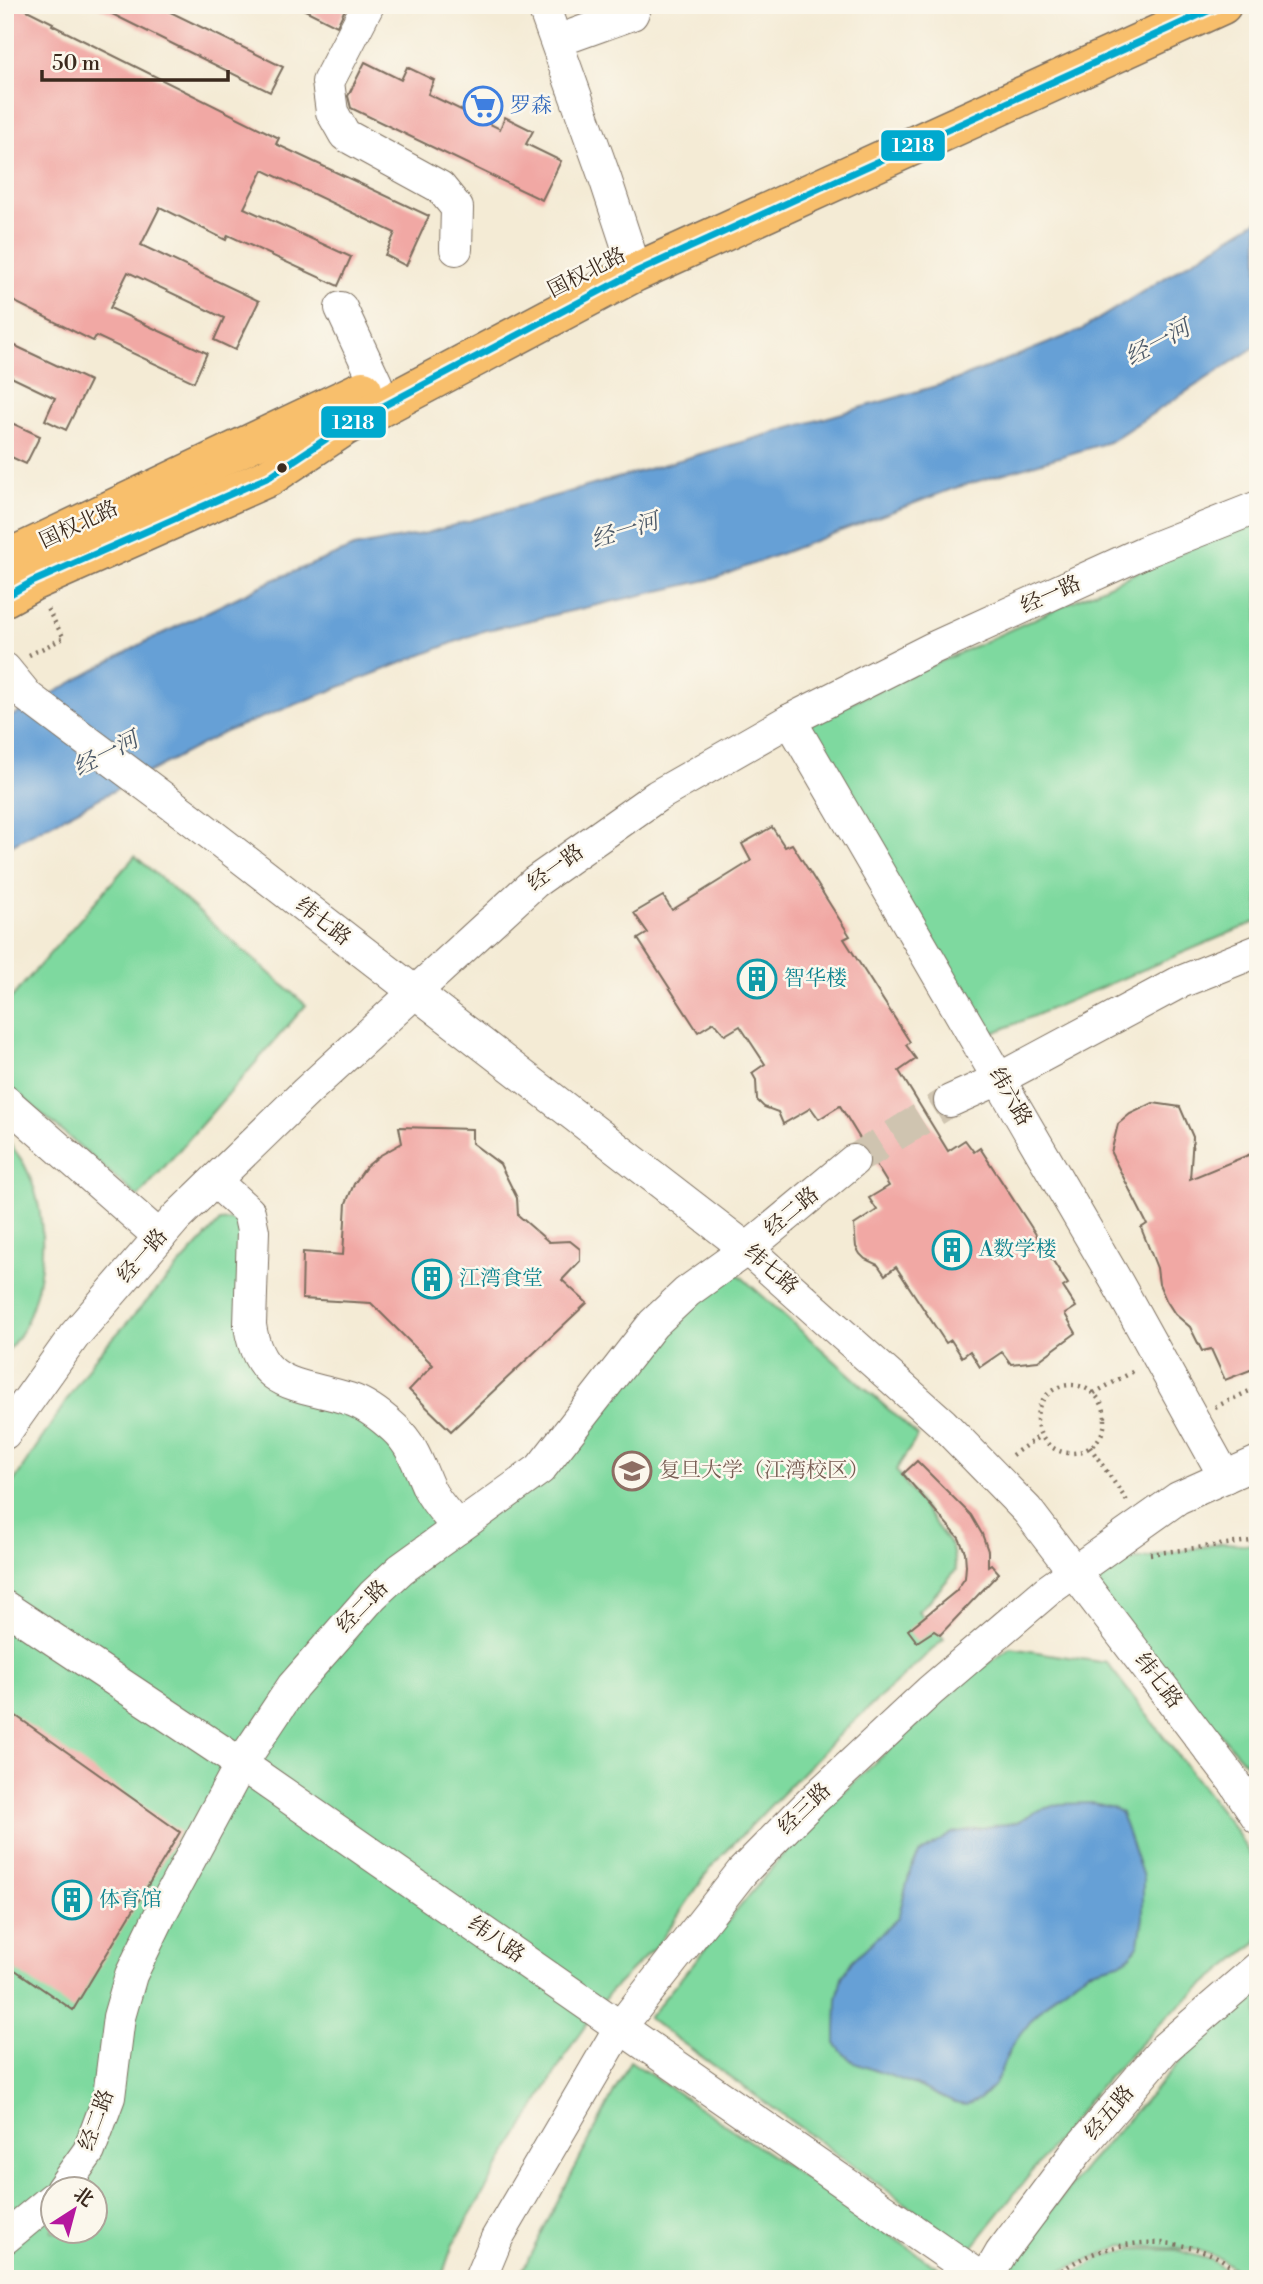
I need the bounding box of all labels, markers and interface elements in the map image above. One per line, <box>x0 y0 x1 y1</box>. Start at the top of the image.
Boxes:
scale bar <box>42 38 228 82</box>
text: 50 m <box>52 51 100 77</box>
supermarket icon: 罗森 <box>462 85 504 127</box>
place label: 罗森 <box>510 93 552 119</box>
line badge: 1218 <box>880 129 946 162</box>
text: 1218 <box>892 134 934 158</box>
street label: 国权北路 <box>544 242 630 304</box>
water label: 经一河 <box>1121 313 1199 372</box>
line badge: 1218 <box>320 405 387 439</box>
text: 1218 <box>332 411 374 435</box>
unlabelled marker <box>275 461 289 475</box>
street label: 国权北路 <box>35 495 123 555</box>
water label: 经一河 <box>588 506 666 554</box>
street label: 经一路 <box>1017 570 1085 620</box>
water label: 经一河 <box>69 724 147 782</box>
street label: 经一路 <box>523 839 589 897</box>
street label: 纬七路 <box>290 892 356 952</box>
building icon: 智华楼 <box>736 958 778 1000</box>
place label: 智华楼 <box>784 966 847 992</box>
street label: 纬六路 <box>983 1063 1037 1131</box>
street label: 经二路 <box>760 1182 824 1242</box>
street label: 经一路 <box>113 1224 173 1288</box>
building icon: A数学楼 <box>931 1229 973 1271</box>
place label: A数学楼 <box>978 1237 1056 1263</box>
street label: 纬七路 <box>739 1240 803 1300</box>
building icon: 江湾食堂 <box>411 1258 453 1300</box>
place label: 江湾食堂 <box>459 1266 543 1292</box>
school or university icon: 复旦大学（江湾校区） <box>611 1450 653 1492</box>
place label: 复旦大学（江湾校区） <box>659 1458 869 1484</box>
street label: 经二路 <box>332 1575 394 1639</box>
street label: 纬七路 <box>1129 1648 1187 1714</box>
street label: 经三路 <box>773 1778 837 1840</box>
building icon: 体育馆 <box>51 1879 93 1921</box>
place label: 体育馆 <box>99 1887 162 1913</box>
street label: 纬八路 <box>463 1911 529 1969</box>
street label: 经五路 <box>1080 2081 1140 2145</box>
street label: 经二路 <box>74 2086 120 2154</box>
north arrow <box>38 2176 108 2246</box>
text: 北 <box>69 2182 98 2212</box>

